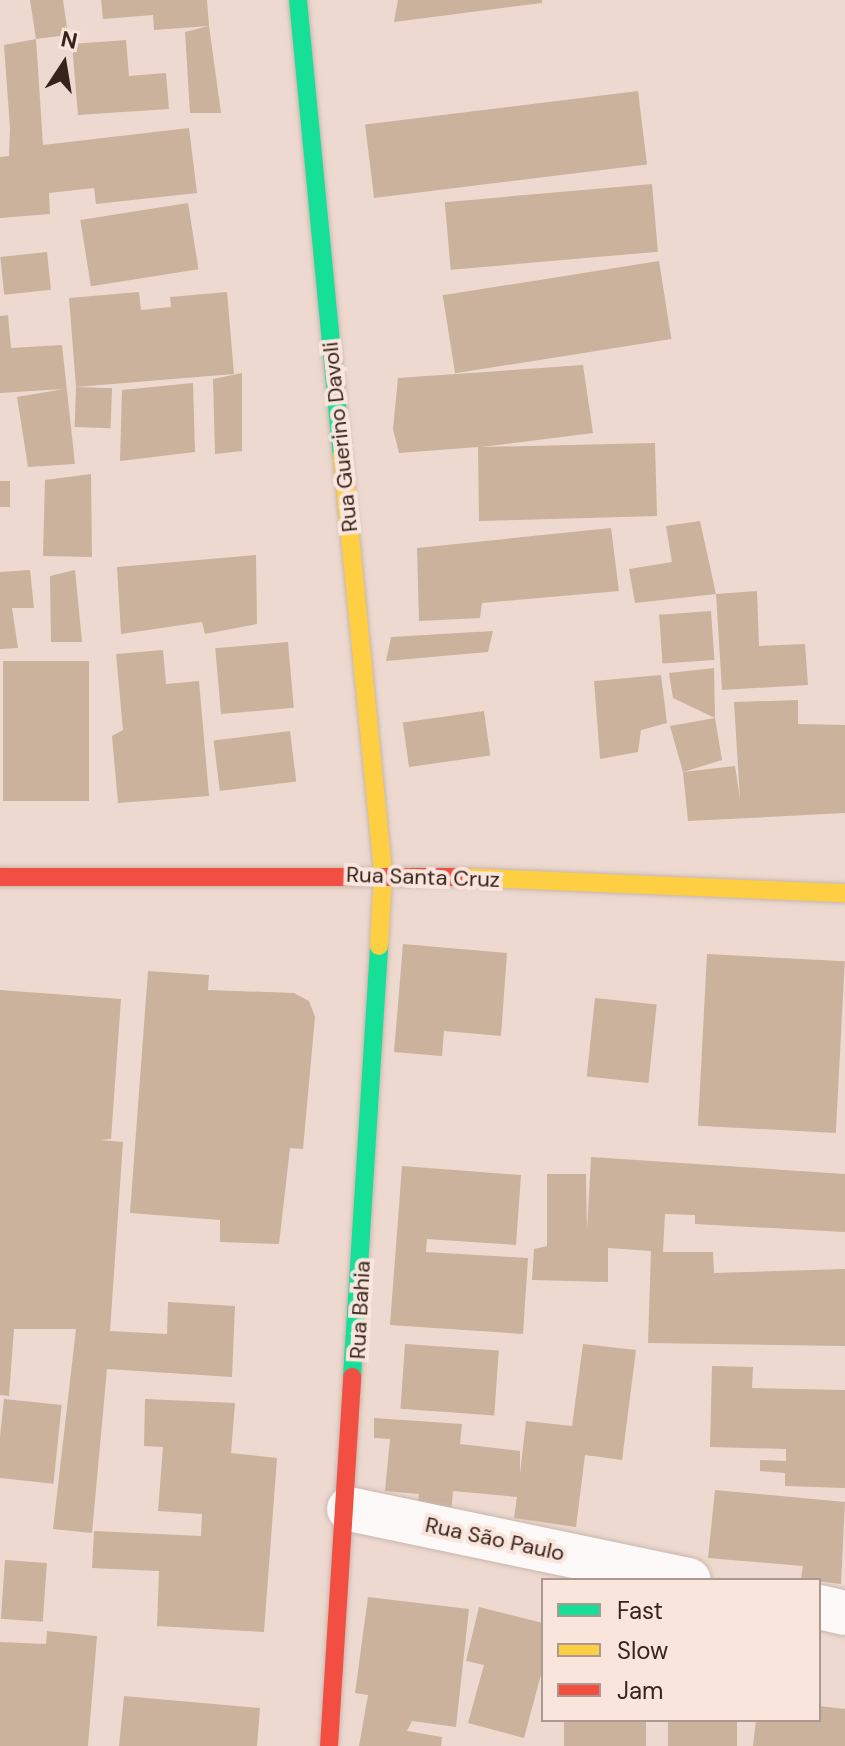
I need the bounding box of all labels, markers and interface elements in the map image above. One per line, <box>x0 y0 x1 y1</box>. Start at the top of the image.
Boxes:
north arrow <box>24 24 104 104</box>
text: N <box>58 24 80 56</box>
street label: Rua Guerino Davoli <box>317 341 363 533</box>
street label: Rua Santa Cruz <box>346 861 500 893</box>
street label: Rua Bahia <box>344 1260 376 1360</box>
street label: Rua São Paulo <box>423 1511 567 1567</box>
legend <box>541 1578 821 1722</box>
text: Fast <box>617 1595 663 1626</box>
text: Slow <box>617 1635 668 1666</box>
text: Jam <box>617 1675 663 1706</box>

